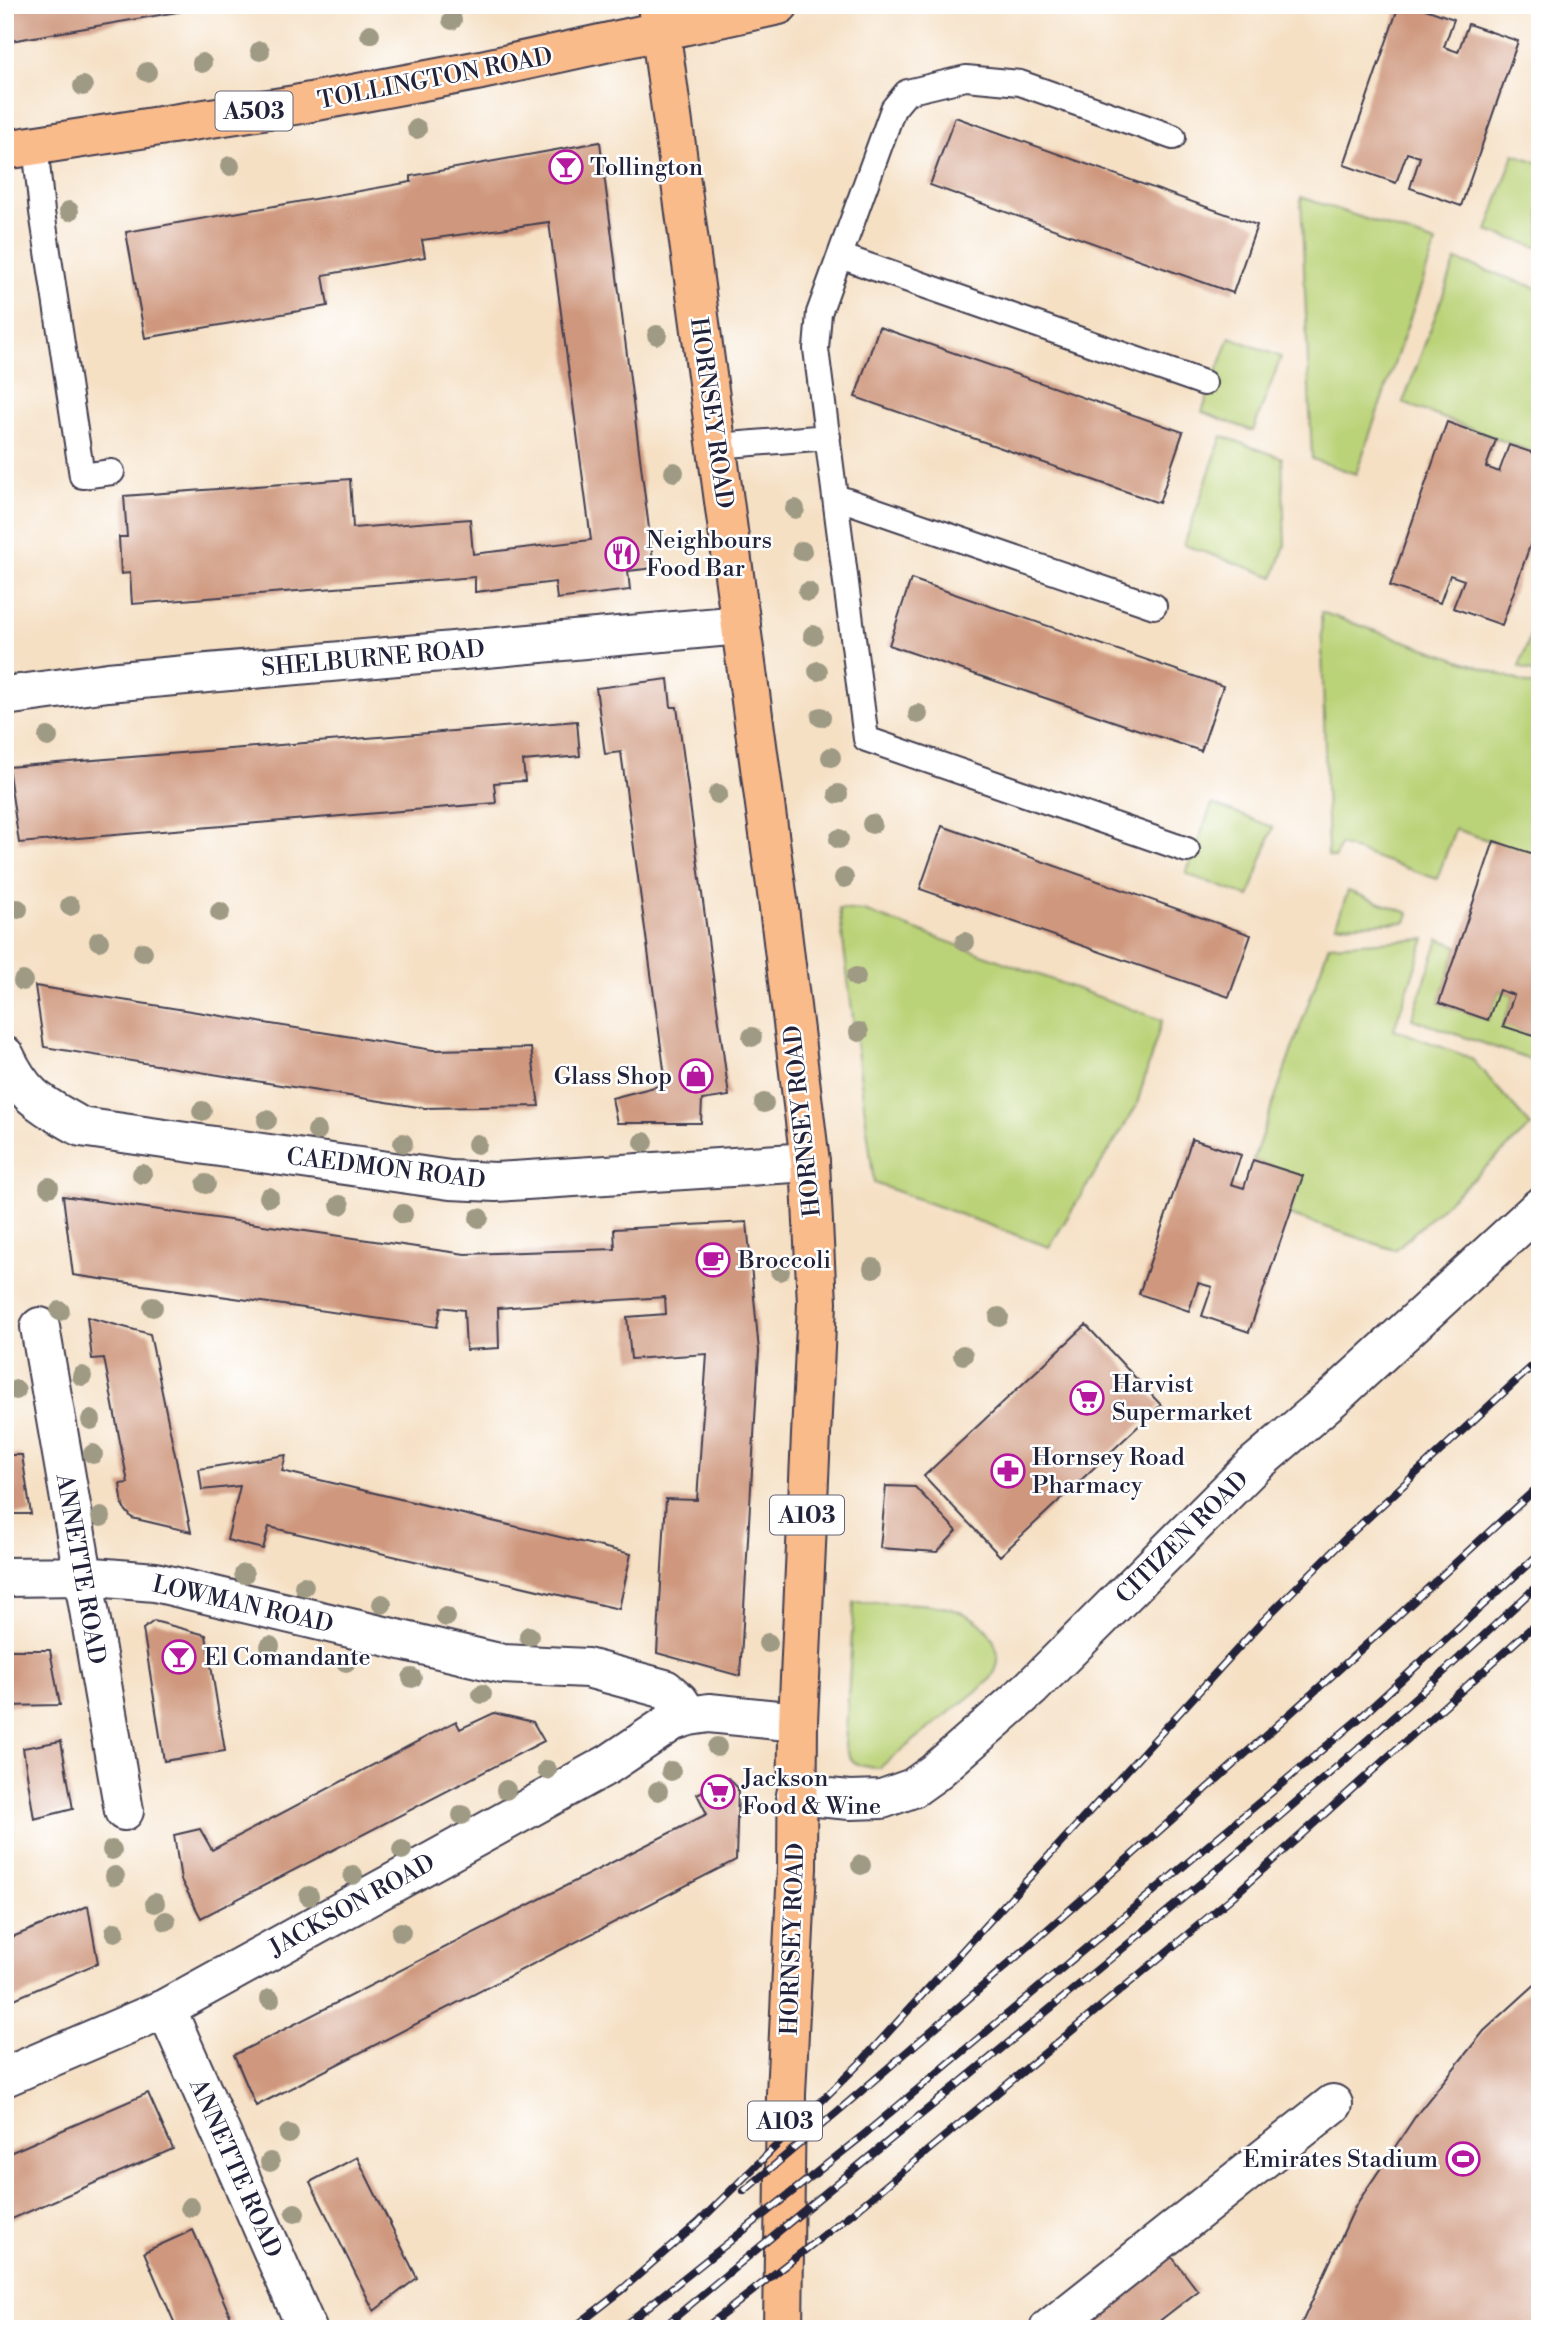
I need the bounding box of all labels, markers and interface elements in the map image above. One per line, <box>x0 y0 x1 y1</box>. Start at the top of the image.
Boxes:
street label: TOLLINGTON ROAD <box>315 42 555 116</box>
road number: A503 <box>216 92 292 130</box>
bar icon: Tollington <box>547 148 585 186</box>
place label: Tollington <box>590 153 703 183</box>
street label: HORNSEY ROAD <box>683 316 739 511</box>
place label: Neighbours Food Bar <box>646 526 772 584</box>
restaurant icon: Neighbours Food Bar <box>603 535 641 573</box>
street label: SHELBURNE ROAD <box>260 634 486 684</box>
street label: HORNSEY ROAD <box>778 1024 828 1218</box>
shop icon: Glass Shop <box>677 1057 715 1095</box>
place label: Glass Shop <box>554 1062 672 1092</box>
street label: CAEDMON ROAD <box>285 1142 487 1196</box>
cafe icon: Broccoli <box>694 1241 732 1279</box>
place label: Broccoli <box>737 1246 831 1276</box>
place label: Harvist Supermarket <box>1112 1370 1253 1428</box>
supermarket icon: Harvist Supermarket <box>1068 1379 1106 1417</box>
place label: Hornsey Road Pharmacy <box>1032 1443 1185 1501</box>
pharmacy icon: Hornsey Road Pharmacy <box>989 1452 1027 1490</box>
street label: CITIZEN ROAD <box>1110 1465 1255 1610</box>
street label: ANNETTE ROAD <box>48 1471 112 1667</box>
road number: A103 <box>770 1496 844 1534</box>
street label: LOWMAN ROAD <box>149 1570 336 1640</box>
bar icon: El Comandante <box>160 1638 198 1676</box>
place label: El Comandante <box>204 1643 371 1673</box>
place label: Jackson Food & Wine <box>741 1764 881 1822</box>
supermarket icon: Jackson Food & Wine <box>699 1773 737 1811</box>
street label: HORNSEY ROAD <box>775 1842 811 2036</box>
street label: JACKSON ROAD <box>264 1848 441 1964</box>
street label: ANNETTE ROAD <box>182 2073 288 2263</box>
road number: A103 <box>748 2102 822 2140</box>
sports icon: Emirates Stadium <box>1444 2140 1482 2178</box>
place label: Emirates Stadium <box>1243 2145 1438 2175</box>

